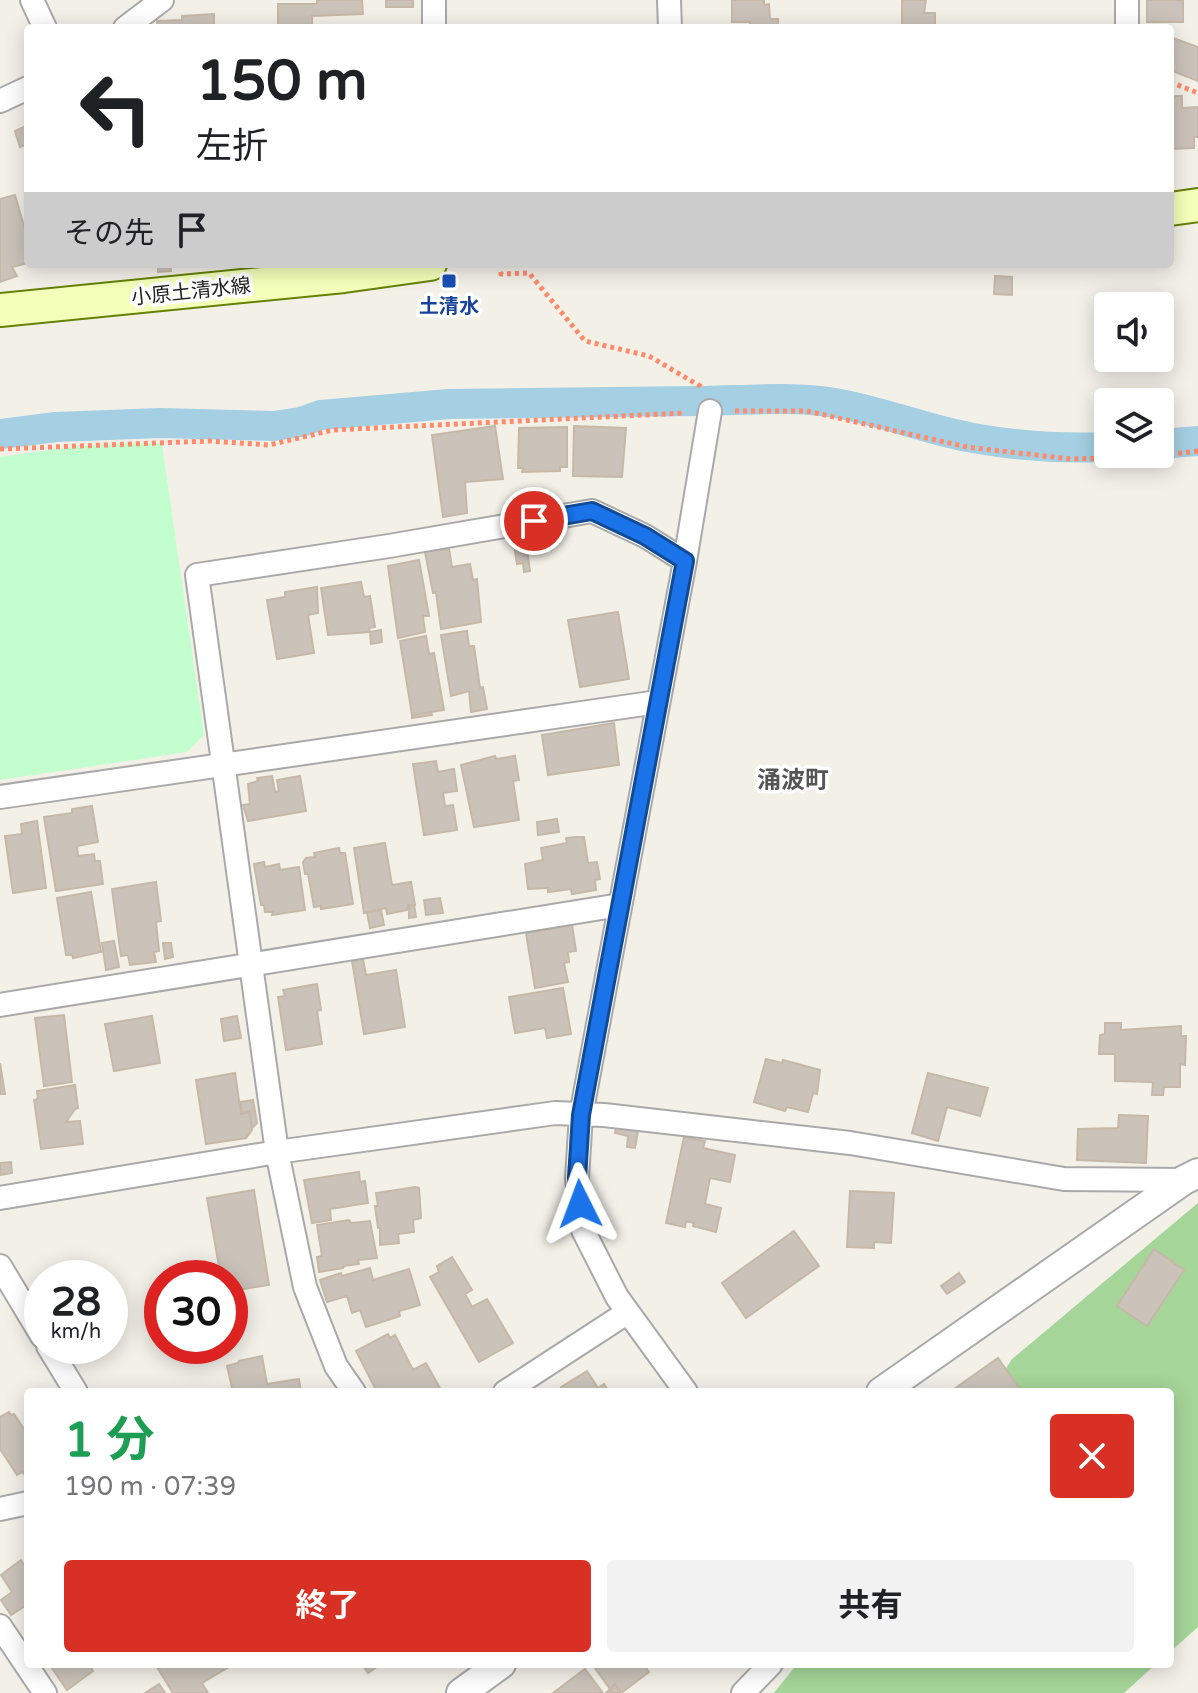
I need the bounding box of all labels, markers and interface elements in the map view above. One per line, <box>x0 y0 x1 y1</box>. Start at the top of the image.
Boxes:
text: 150 m <box>196 48 367 115</box>
icon: left <box>64 56 168 160</box>
text: 左折 <box>196 125 268 168</box>
icon: arrive <box>170 208 214 252</box>
text: その先 <box>64 215 154 252</box>
marker: 土清水 <box>440 272 458 290</box>
street label: 小原土清水線 <box>130 274 252 310</box>
map controls <box>1094 292 1174 468</box>
button: sound <box>1094 292 1174 372</box>
place label: 土清水 <box>419 295 479 319</box>
button: layers <box>1094 388 1174 468</box>
pin <box>500 487 568 555</box>
icon: arrive <box>512 499 556 543</box>
district label: 涌波町 <box>757 766 829 795</box>
position arrow <box>538 1162 622 1246</box>
speed limit sign: 30 <box>144 1260 248 1364</box>
text: 28 <box>51 1278 101 1326</box>
text: km/h <box>51 1320 101 1344</box>
text: 1 分 <box>64 1412 155 1470</box>
button: close <box>1050 1414 1134 1498</box>
text: 190 m · 07:39 <box>64 1471 236 1502</box>
button: 終了 <box>64 1560 591 1652</box>
button: 共有 <box>607 1560 1134 1652</box>

